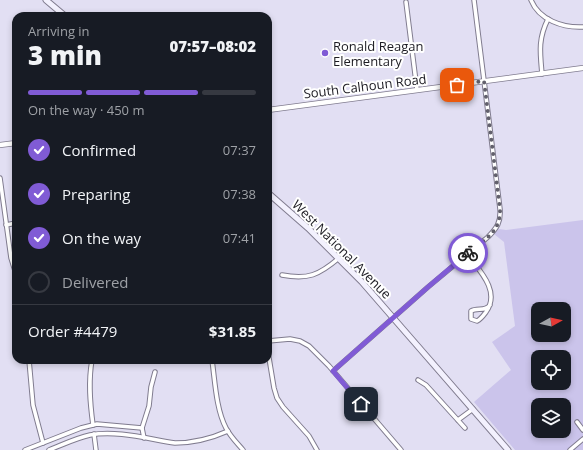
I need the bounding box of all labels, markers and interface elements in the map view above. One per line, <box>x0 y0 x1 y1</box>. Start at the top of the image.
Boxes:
text: Arriving in <box>28 22 90 40</box>
text: 07:57–08:02 <box>170 36 256 56</box>
text: 3 min <box>28 37 102 73</box>
place label: Ronald Reagan Elementary <box>333 37 423 70</box>
marker: Ronald Reagan Elementary <box>320 48 330 58</box>
pin <box>440 68 474 102</box>
street label: South Calhoun Road <box>302 70 428 102</box>
icon: bag <box>446 74 468 96</box>
text: On the way · 450 m <box>28 101 144 119</box>
icon: check <box>28 139 50 161</box>
text: Confirmed <box>62 140 136 160</box>
text: 07:37 <box>223 141 256 159</box>
icon: check <box>28 183 50 205</box>
text: Preparing <box>62 184 130 204</box>
text: 07:38 <box>223 185 256 203</box>
street label: West National Avenue <box>288 195 396 303</box>
icon: check <box>28 227 50 249</box>
text: On the way <box>62 228 141 248</box>
text: 07:41 <box>223 229 256 247</box>
courier <box>448 233 488 273</box>
icon: bike <box>457 242 479 264</box>
text: Delivered <box>62 272 129 292</box>
north arrow <box>531 302 571 342</box>
map controls <box>531 302 571 438</box>
text: Order #4479 <box>28 321 117 341</box>
text: $31.85 <box>209 321 256 341</box>
button: locate <box>531 350 571 390</box>
pin <box>344 387 378 421</box>
icon: home <box>350 393 372 415</box>
button: layers <box>531 398 571 438</box>

